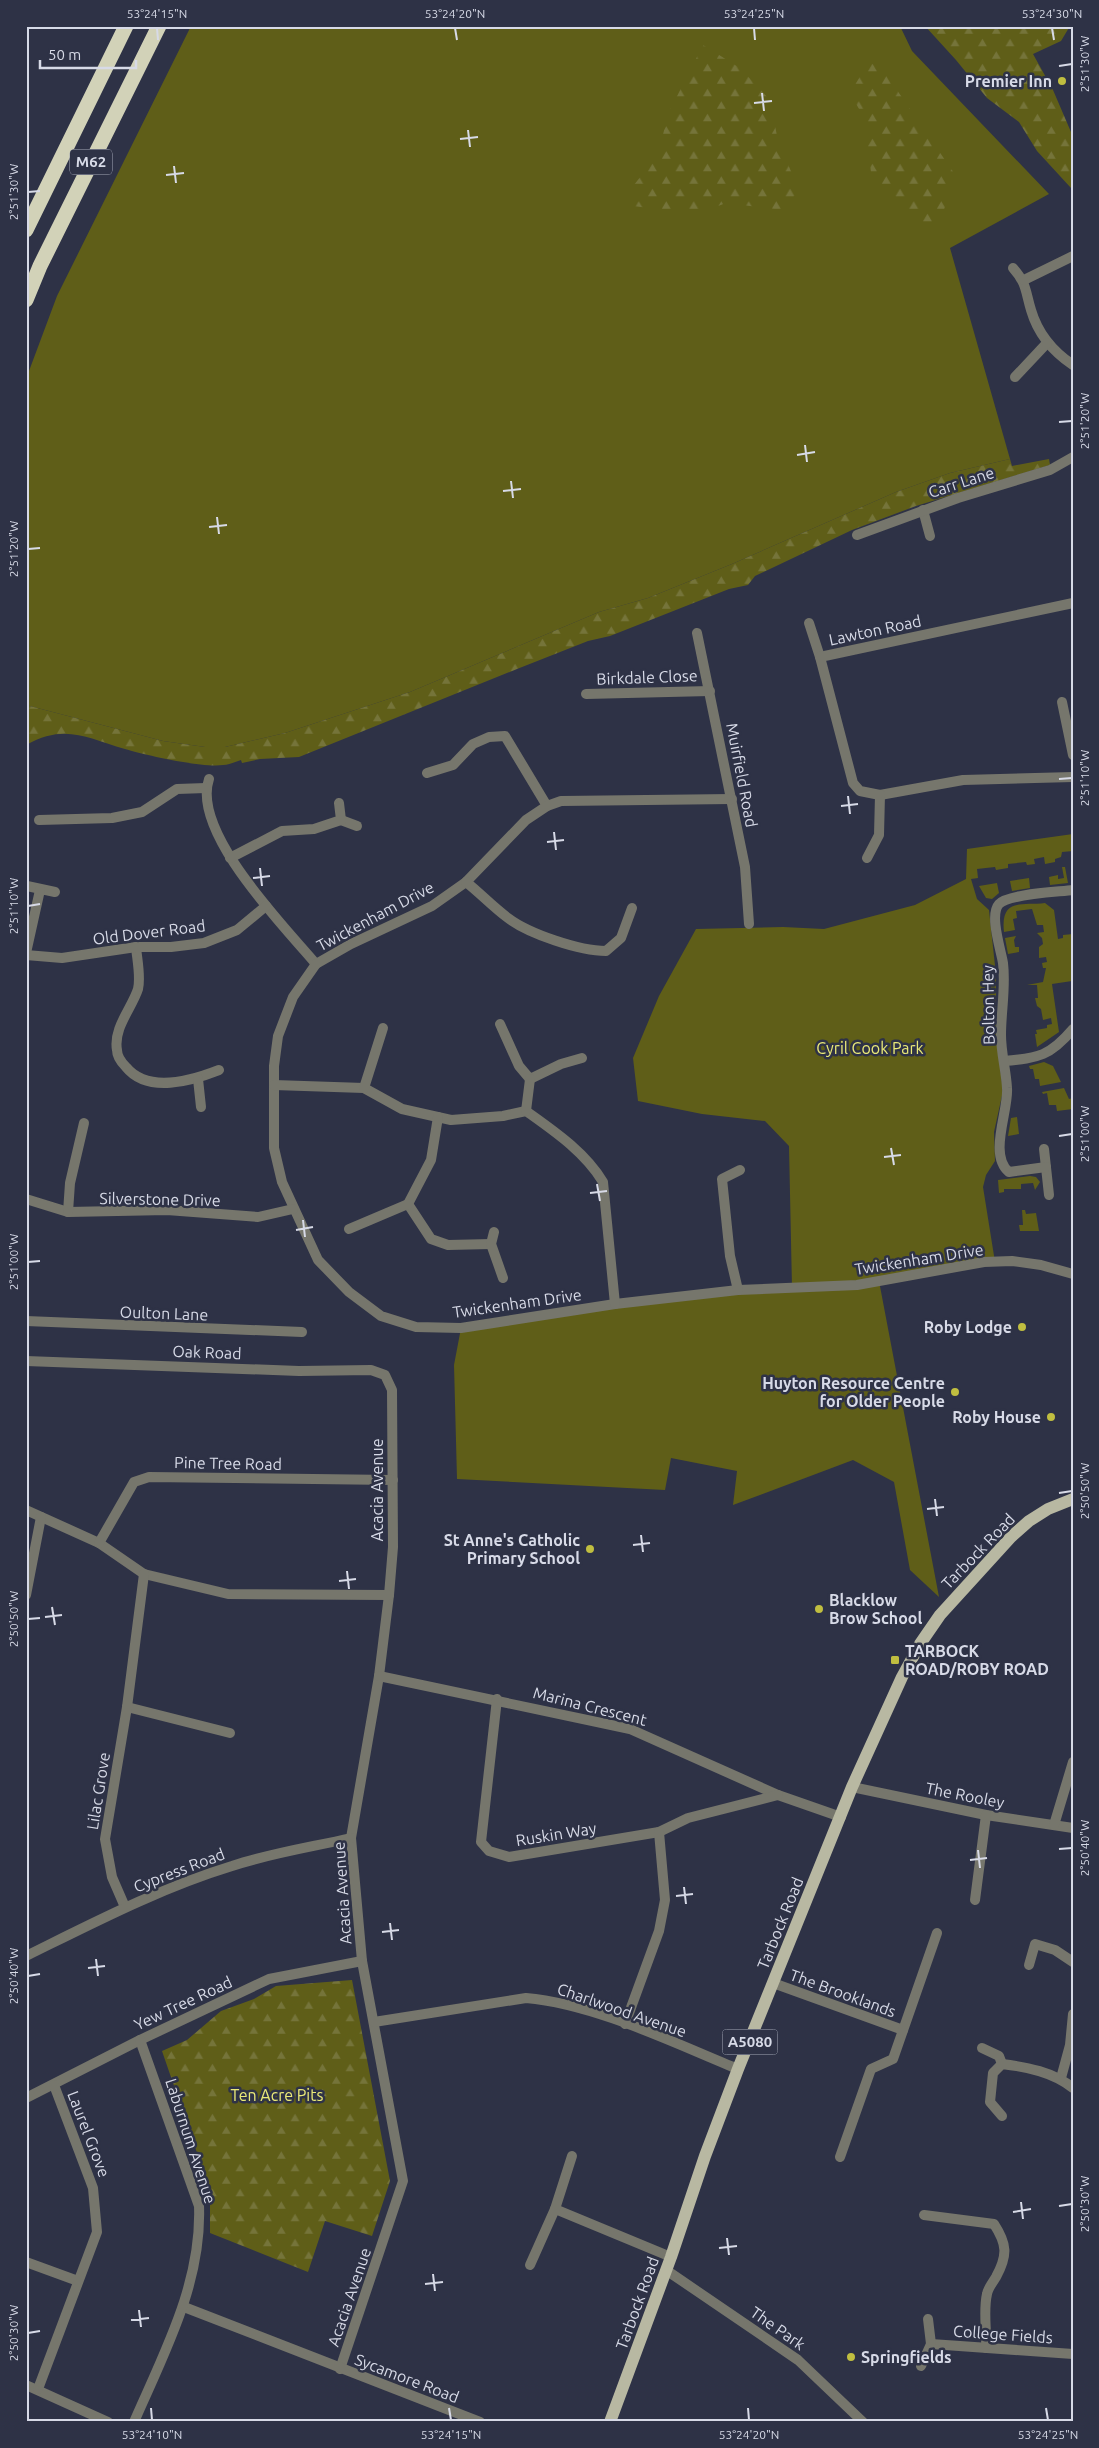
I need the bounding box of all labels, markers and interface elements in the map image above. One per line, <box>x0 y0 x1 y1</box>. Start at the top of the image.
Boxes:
text: 53°24'15"N <box>127 7 187 20</box>
text: 53°24'20"N <box>425 7 485 20</box>
text: 53°24'25"N <box>724 7 784 20</box>
text: 53°24'30"N <box>1022 7 1082 20</box>
text: 2°51'30"W <box>1078 36 1091 92</box>
scale bar <box>40 38 136 70</box>
text: 50 m <box>48 46 81 63</box>
place label: Premier Inn <box>965 72 1052 90</box>
marker: Premier Inn <box>1056 75 1068 87</box>
road number: M62 <box>70 150 112 174</box>
text: 2°51'30"W <box>7 164 20 220</box>
text: 2°51'20"W <box>1078 393 1091 449</box>
street label: Carr Lane <box>926 463 996 501</box>
text: 2°51'20"W <box>7 521 20 577</box>
street label: Lawton Road <box>827 611 923 649</box>
street label: Birkdale Close <box>596 666 698 688</box>
street label: Muirfield Road <box>723 721 761 829</box>
text: 2°51'10"W <box>1078 750 1091 806</box>
text: 2°51'10"W <box>7 878 20 934</box>
street label: Twickenham Drive <box>313 878 437 954</box>
street label: Old Dover Road <box>92 916 206 948</box>
street label: Bolton Hey <box>978 965 998 1045</box>
park label: Cyril Cook Park <box>816 1039 924 1057</box>
text: 2°51'00"W <box>1078 1106 1091 1162</box>
street label: Silverstone Drive <box>99 1189 221 1209</box>
text: 2°51'00"W <box>7 1234 20 1290</box>
street label: Twickenham Drive <box>853 1240 985 1278</box>
street label: Twickenham Drive <box>451 1285 583 1321</box>
street label: Oulton Lane <box>119 1302 209 1324</box>
place label: Roby Lodge <box>924 1318 1012 1336</box>
marker: Roby Lodge <box>1016 1321 1028 1333</box>
street label: Oak Road <box>172 1342 242 1362</box>
place label: Huyton Resource Centre for Older People <box>762 1374 945 1410</box>
marker: Huyton Resource Centre for Older People <box>949 1386 961 1398</box>
place label: Roby House <box>952 1408 1041 1426</box>
marker: Roby House <box>1045 1411 1057 1423</box>
street label: Acacia Avenue <box>368 1438 386 1542</box>
street label: Pine Tree Road <box>174 1453 282 1473</box>
text: 2°50'50"W <box>1078 1463 1091 1519</box>
street label: Tarbock Road <box>938 1510 1018 1592</box>
place label: St Anne's Catholic Primary School <box>444 1531 580 1567</box>
marker: St Anne's Catholic Primary School <box>584 1543 596 1555</box>
text: 2°50'50"W <box>7 1591 20 1647</box>
place label: Blacklow Brow School <box>829 1591 922 1627</box>
marker: Blacklow Brow School <box>813 1603 825 1615</box>
place label: TARBOCK ROAD/ROBY ROAD <box>905 1642 1049 1678</box>
marker: TARBOCK ROAD/ROBY ROAD <box>889 1654 901 1666</box>
street label: Marina Crescent <box>531 1683 649 1729</box>
street label: Lilac Grove <box>83 1751 113 1831</box>
street label: The Rooley <box>924 1779 1006 1812</box>
street label: Ruskin Way <box>514 1819 598 1849</box>
text: 2°50'40"W <box>1078 1820 1091 1876</box>
street label: Acacia Avenue <box>329 1841 355 1945</box>
street label: Cypress Road <box>131 1844 227 1896</box>
street label: Tarbock Road <box>753 1874 807 1972</box>
text: 2°50'40"W <box>7 1948 20 2004</box>
street label: The Brooklands <box>788 1965 898 2021</box>
street label: Yew Tree Road <box>131 1972 235 2034</box>
street label: Charlwood Avenue <box>555 1979 689 2041</box>
road number: A5080 <box>722 2030 778 2054</box>
street label: Laburnum Avenue <box>162 2076 220 2206</box>
park label: Ten Acre Pits <box>231 2086 323 2104</box>
street label: Laurel Grove <box>64 2088 114 2180</box>
text: 2°50'30"W <box>1078 2176 1091 2232</box>
street label: Acacia Avenue <box>324 2245 374 2349</box>
street label: Tarbock Road <box>612 2254 662 2352</box>
street label: The Park <box>747 2303 809 2353</box>
text: 2°50'30"W <box>7 2305 20 2361</box>
street label: College Fields <box>953 2322 1053 2346</box>
place label: Springfields <box>861 2348 952 2366</box>
street label: Sycamore Road <box>352 2350 462 2406</box>
marker: Springfields <box>845 2351 857 2363</box>
text: 53°24'10"N <box>122 2428 182 2441</box>
text: 53°24'15"N <box>421 2428 481 2441</box>
text: 53°24'20"N <box>719 2428 779 2441</box>
text: 53°24'25"N <box>1018 2428 1078 2441</box>

